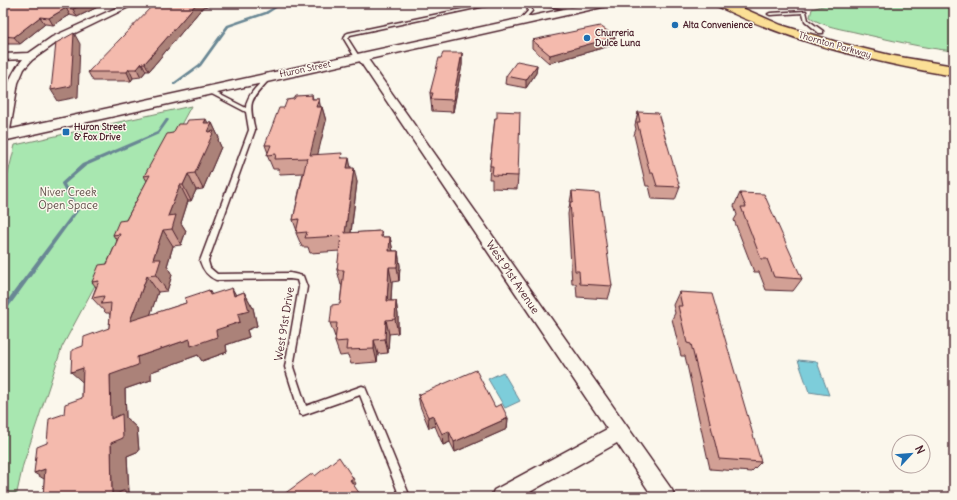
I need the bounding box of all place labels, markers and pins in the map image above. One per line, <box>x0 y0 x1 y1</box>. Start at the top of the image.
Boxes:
place label: Alta Convenience <box>683 19 753 30</box>
marker: Alta Convenience <box>670 20 680 30</box>
place label: Churreria Dulce Luna <box>595 27 640 48</box>
marker: Churreria Dulce Luna <box>582 33 592 43</box>
place label: Huron Street & Fox Drive <box>74 121 127 142</box>
marker: Huron Street & Fox Drive <box>61 127 71 137</box>

